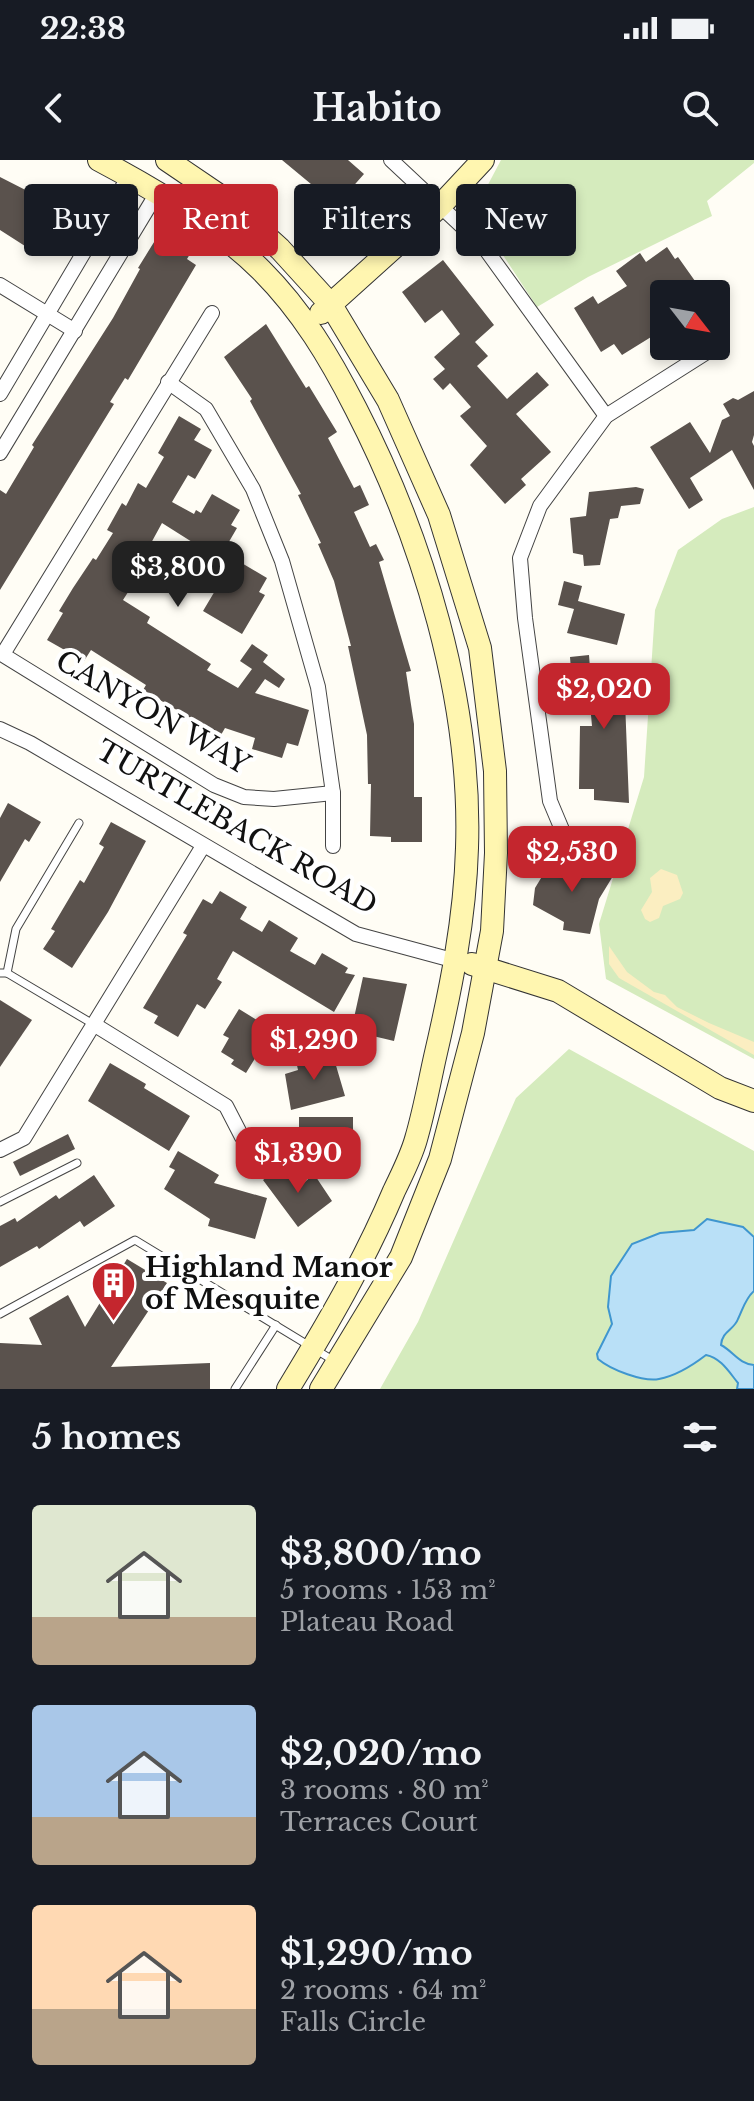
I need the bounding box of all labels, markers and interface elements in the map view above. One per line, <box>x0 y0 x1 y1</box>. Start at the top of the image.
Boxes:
text: 22:38 <box>40 10 126 47</box>
icon: back <box>32 86 76 130</box>
text: Habito <box>312 86 442 131</box>
icon: search <box>678 86 722 130</box>
chip: Buy <box>24 184 138 256</box>
chip: Rent <box>154 184 278 256</box>
chip: Filters <box>294 184 440 256</box>
chip: New <box>456 184 576 256</box>
north arrow <box>650 280 730 360</box>
map controls <box>650 280 730 360</box>
pin: $3,800 <box>113 541 243 609</box>
text: $3,800 <box>130 551 226 583</box>
street label: CANYON WAY <box>50 643 256 782</box>
pin: $2,020 <box>539 663 669 731</box>
text: $2,020 <box>556 673 652 705</box>
street label: TURTLEBACK ROAD <box>90 733 383 922</box>
pin: $2,530 <box>507 826 637 894</box>
text: $2,530 <box>526 836 618 868</box>
pin: $1,290 <box>249 1014 379 1082</box>
text: $1,290 <box>270 1024 358 1056</box>
pin: $1,390 <box>233 1127 363 1195</box>
text: $1,390 <box>254 1137 342 1169</box>
place label: Highland Manor of Mesquite <box>145 1250 393 1317</box>
building icon: Highland Manor of Mesquite <box>90 1259 138 1322</box>
icon: filters <box>678 1415 722 1459</box>
text: 5 homes <box>32 1416 181 1458</box>
text: $3,800/mo <box>280 1532 482 1574</box>
icon: home <box>96 1537 192 1633</box>
text: 5 rooms · 153 m² <box>280 1574 496 1606</box>
text: Plateau Road <box>280 1606 454 1638</box>
text: $2,020/mo <box>280 1732 482 1774</box>
icon: home <box>96 1737 192 1833</box>
text: 3 rooms · 80 m² <box>280 1774 489 1806</box>
text: Terraces Court <box>280 1806 478 1838</box>
text: $1,290/mo <box>280 1932 473 1974</box>
icon: home <box>96 1937 192 2033</box>
text: 2 rooms · 64 m² <box>280 1974 486 2006</box>
text: Falls Circle <box>280 2006 426 2038</box>

